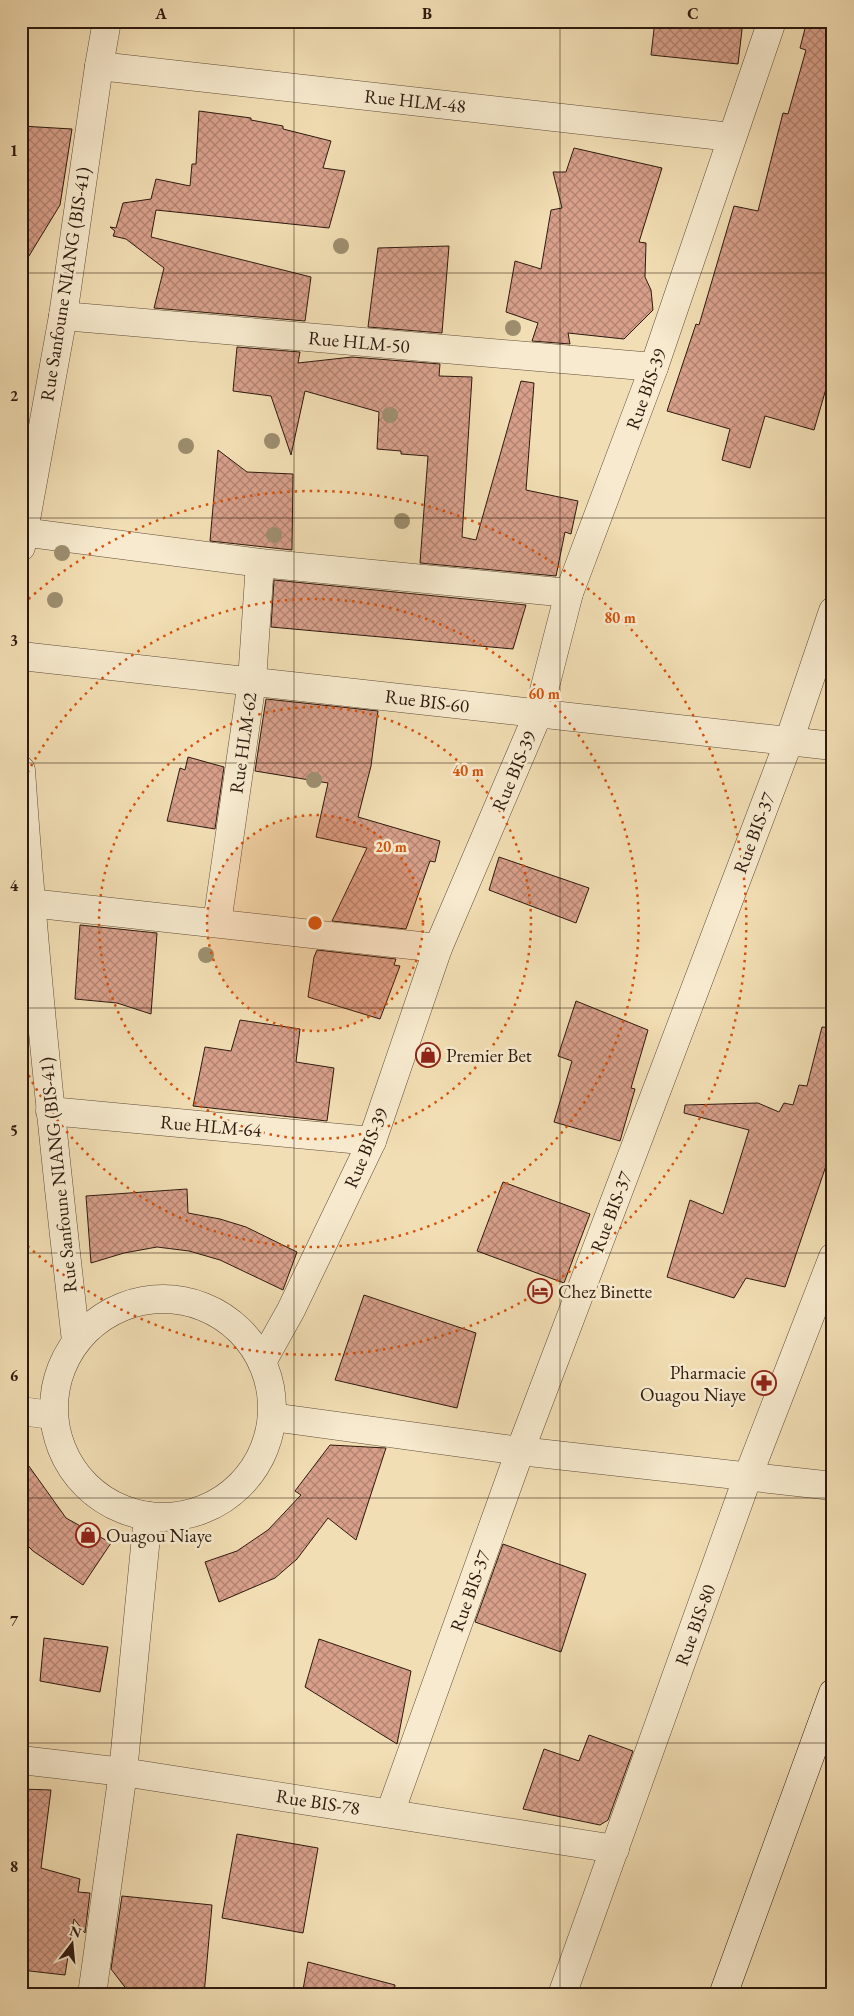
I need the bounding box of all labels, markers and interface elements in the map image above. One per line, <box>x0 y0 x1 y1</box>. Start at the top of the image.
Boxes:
text: A <box>154 3 167 24</box>
text: B <box>422 3 432 24</box>
text: C <box>687 3 699 24</box>
street label: Rue HLM-48 <box>363 83 467 119</box>
text: 1 <box>10 140 18 161</box>
street label: Rue Sanfoune NIANG (BIS-41) <box>34 165 96 403</box>
street label: Rue HLM-50 <box>307 325 411 359</box>
street label: Rue BIS-39 <box>620 345 672 433</box>
text: 2 <box>10 385 19 406</box>
text: 80 m <box>604 608 636 627</box>
text: 3 <box>10 630 18 651</box>
street label: Rue BIS-60 <box>383 683 471 719</box>
text: 60 m <box>528 684 560 703</box>
street label: Rue HLM-62 <box>224 691 262 795</box>
street label: Rue BIS-39 <box>486 727 542 815</box>
text: 40 m <box>452 761 484 780</box>
street label: Rue BIS-37 <box>727 788 781 877</box>
text: 20 m <box>375 837 407 856</box>
text: 4 <box>10 875 19 896</box>
centre of rings <box>306 914 324 932</box>
shop icon: Premier Bet <box>415 1042 441 1068</box>
place label: Premier Bet <box>446 1043 532 1068</box>
street label: Rue Sanfoune NIANG (BIS-41) <box>33 1056 83 1294</box>
street label: Rue BIS-39 <box>338 1104 394 1192</box>
street label: Rue HLM-64 <box>159 1109 264 1143</box>
text: 5 <box>10 1120 18 1141</box>
street label: Rue BIS-37 <box>584 1167 638 1256</box>
hotel icon: Chez Binette <box>527 1278 553 1304</box>
place label: Chez Binette <box>558 1279 652 1304</box>
place label: Pharmacie Ouagou Niaye <box>640 1360 746 1407</box>
text: 6 <box>10 1365 19 1386</box>
pharmacy icon: Pharmacie Ouagou Niaye <box>751 1370 777 1396</box>
shop icon: Ouagou Niaye <box>75 1522 101 1548</box>
place label: Ouagou Niaye <box>106 1523 212 1548</box>
street label: Rue BIS-37 <box>444 1546 497 1635</box>
street label: Rue BIS-80 <box>669 1581 721 1669</box>
text: 7 <box>10 1610 19 1631</box>
street label: Rue BIS-78 <box>274 1783 362 1821</box>
text: 8 <box>10 1856 18 1877</box>
north arrow <box>48 1918 98 1968</box>
text: N <box>68 1921 84 1942</box>

